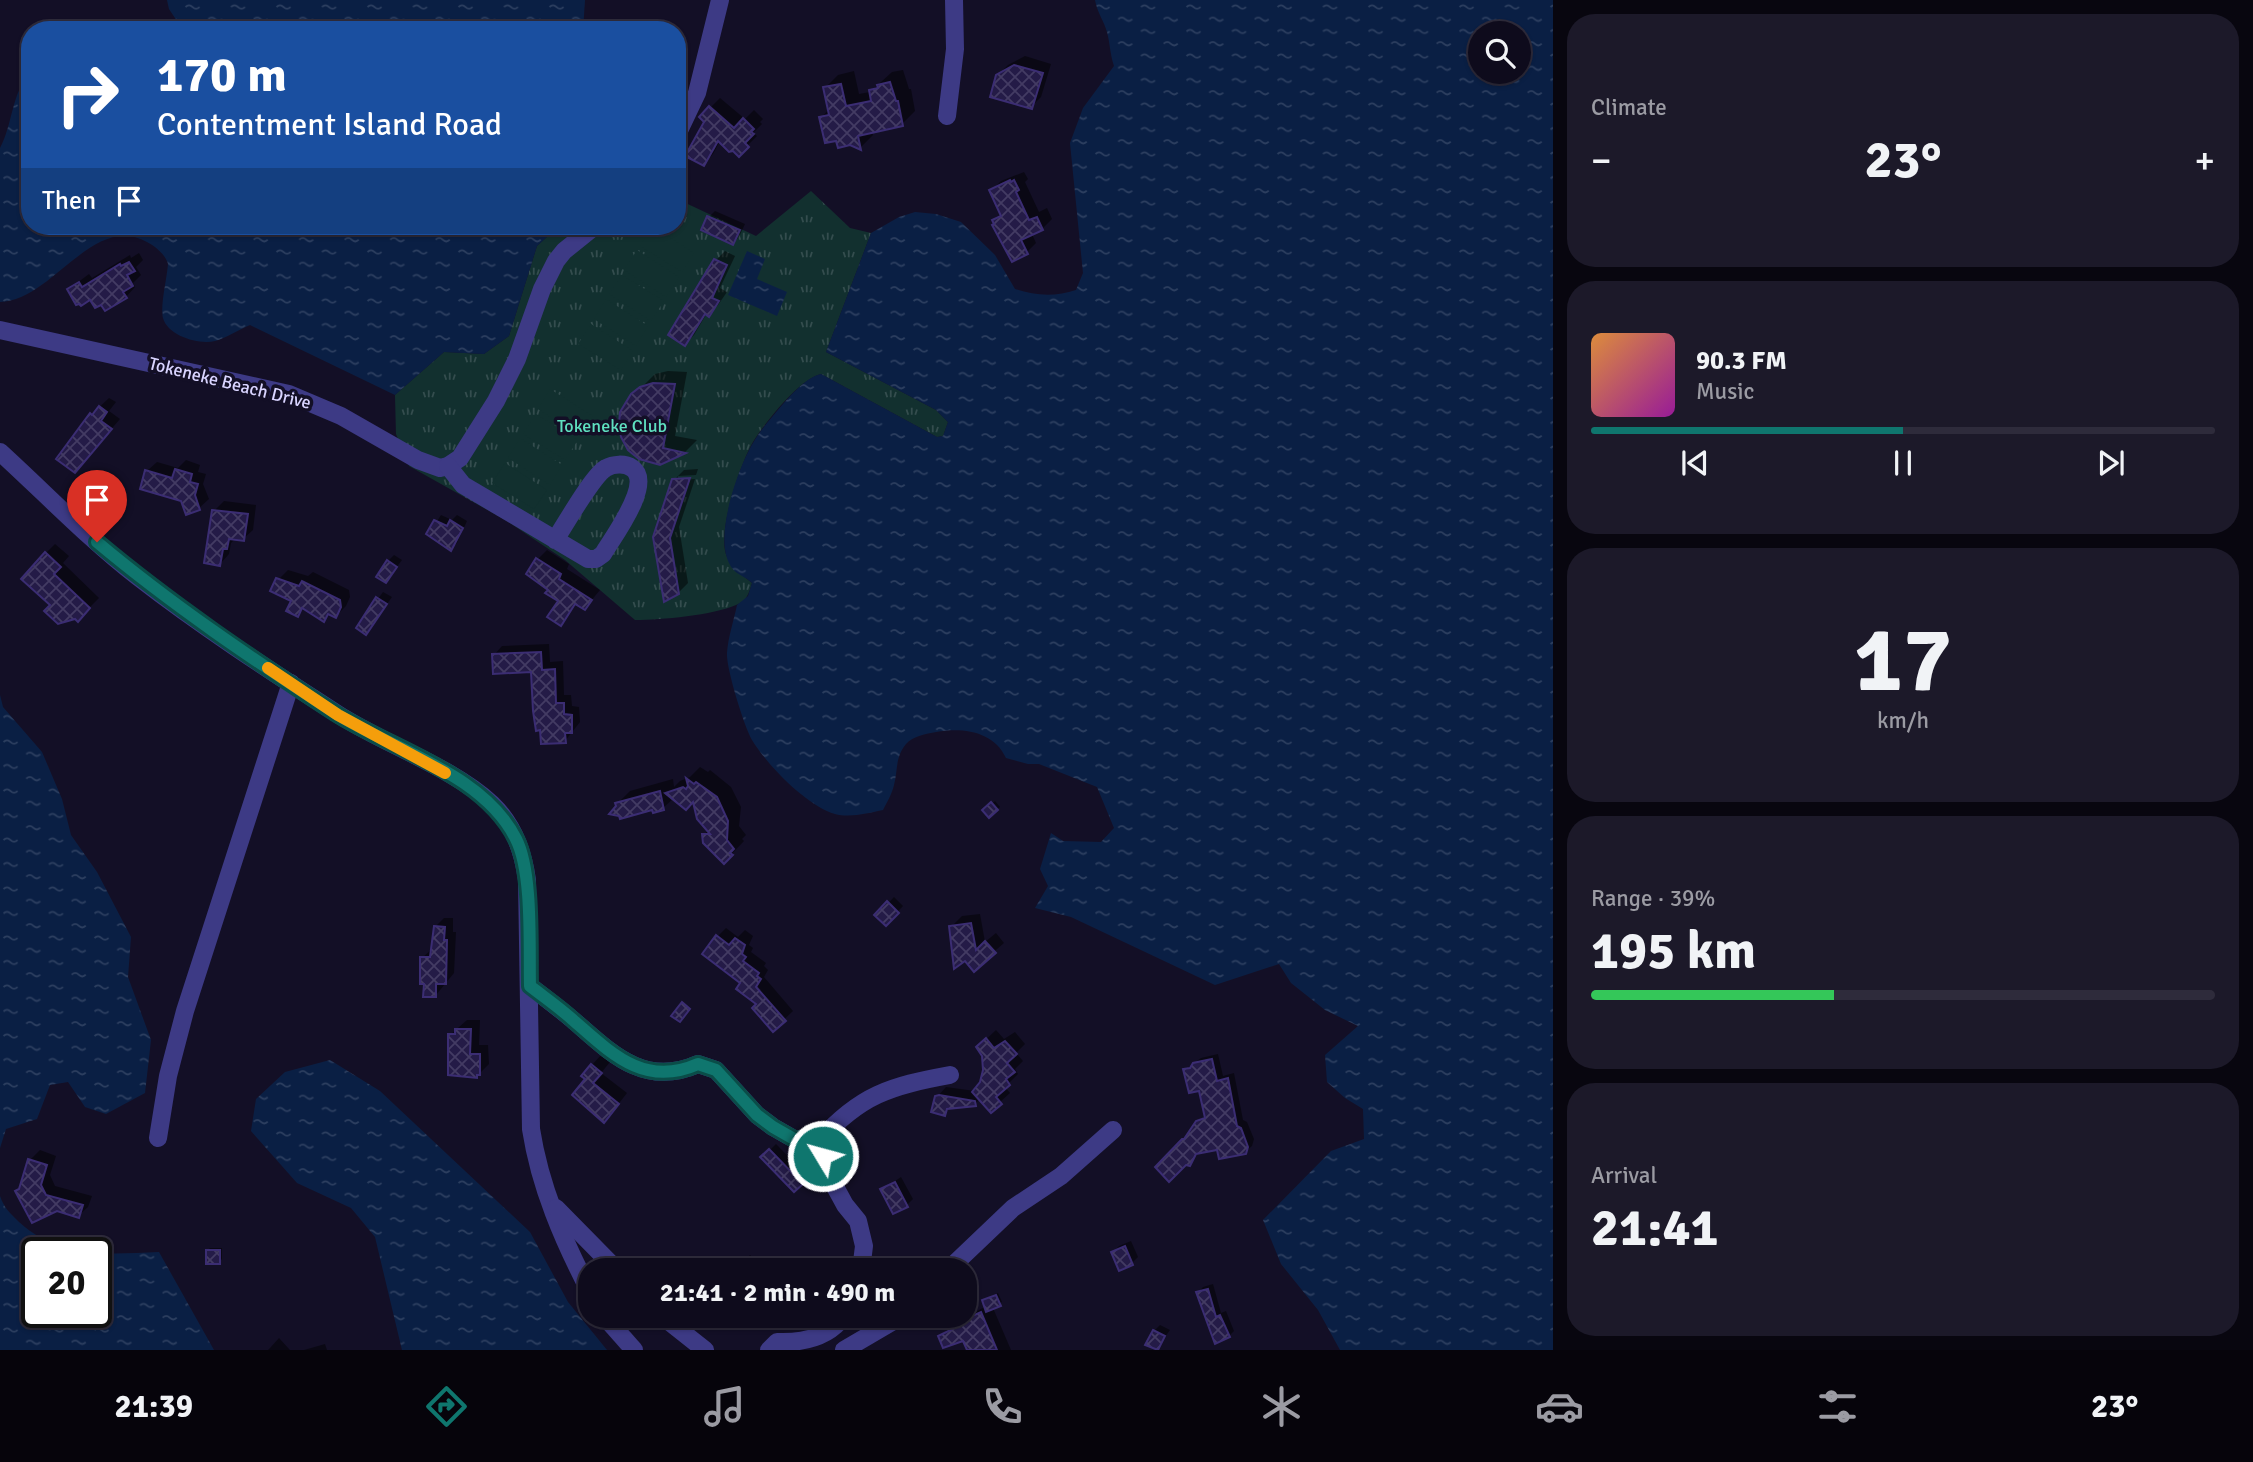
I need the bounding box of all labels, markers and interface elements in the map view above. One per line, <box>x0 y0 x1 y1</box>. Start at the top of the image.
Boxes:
map controls <box>1468 21 1531 84</box>
button: search <box>1468 21 1531 84</box>
text: 170 m <box>157 45 287 105</box>
icon: right <box>42 49 133 140</box>
text: Climate <box>1591 93 1667 122</box>
text: Contentment Island Road <box>157 105 502 144</box>
text: 23° <box>1865 128 1941 192</box>
text: − <box>1591 137 1612 184</box>
text: + <box>2194 137 2215 184</box>
icon: arrive <box>110 182 148 220</box>
text: Then <box>42 185 96 217</box>
text: 90.3 FM <box>1696 345 1787 377</box>
street label: Tokeneke Beach Drive <box>147 352 313 414</box>
text: Music <box>1696 377 1754 406</box>
park label: Tokeneke Club <box>557 415 667 437</box>
icon: previous <box>1676 444 1714 482</box>
icon: pause <box>1884 444 1922 482</box>
icon: next <box>2092 444 2130 482</box>
pin <box>67 470 127 542</box>
icon: arrive <box>78 481 116 519</box>
text: 17 <box>1854 604 1952 717</box>
text: km/h <box>1877 706 1929 735</box>
text: Range · 39% <box>1591 884 1715 913</box>
text: 195 km <box>1591 919 1756 983</box>
position arrow <box>786 1119 860 1193</box>
text: Arrival <box>1591 1161 1657 1190</box>
text: 21:41 <box>1591 1196 1719 1260</box>
speed limit sign: 20 <box>21 1237 112 1328</box>
text: 21:41 · 2 min · 490 m <box>660 1277 895 1309</box>
icon: directions <box>422 1382 471 1431</box>
icon: music <box>700 1382 749 1431</box>
icon: phone <box>978 1382 1027 1431</box>
icon: climate <box>1257 1382 1306 1431</box>
icon: car <box>1535 1382 1584 1431</box>
icon: filters <box>1813 1382 1862 1431</box>
text: 21:39 <box>115 1387 193 1426</box>
text: 23° <box>2091 1387 2138 1426</box>

